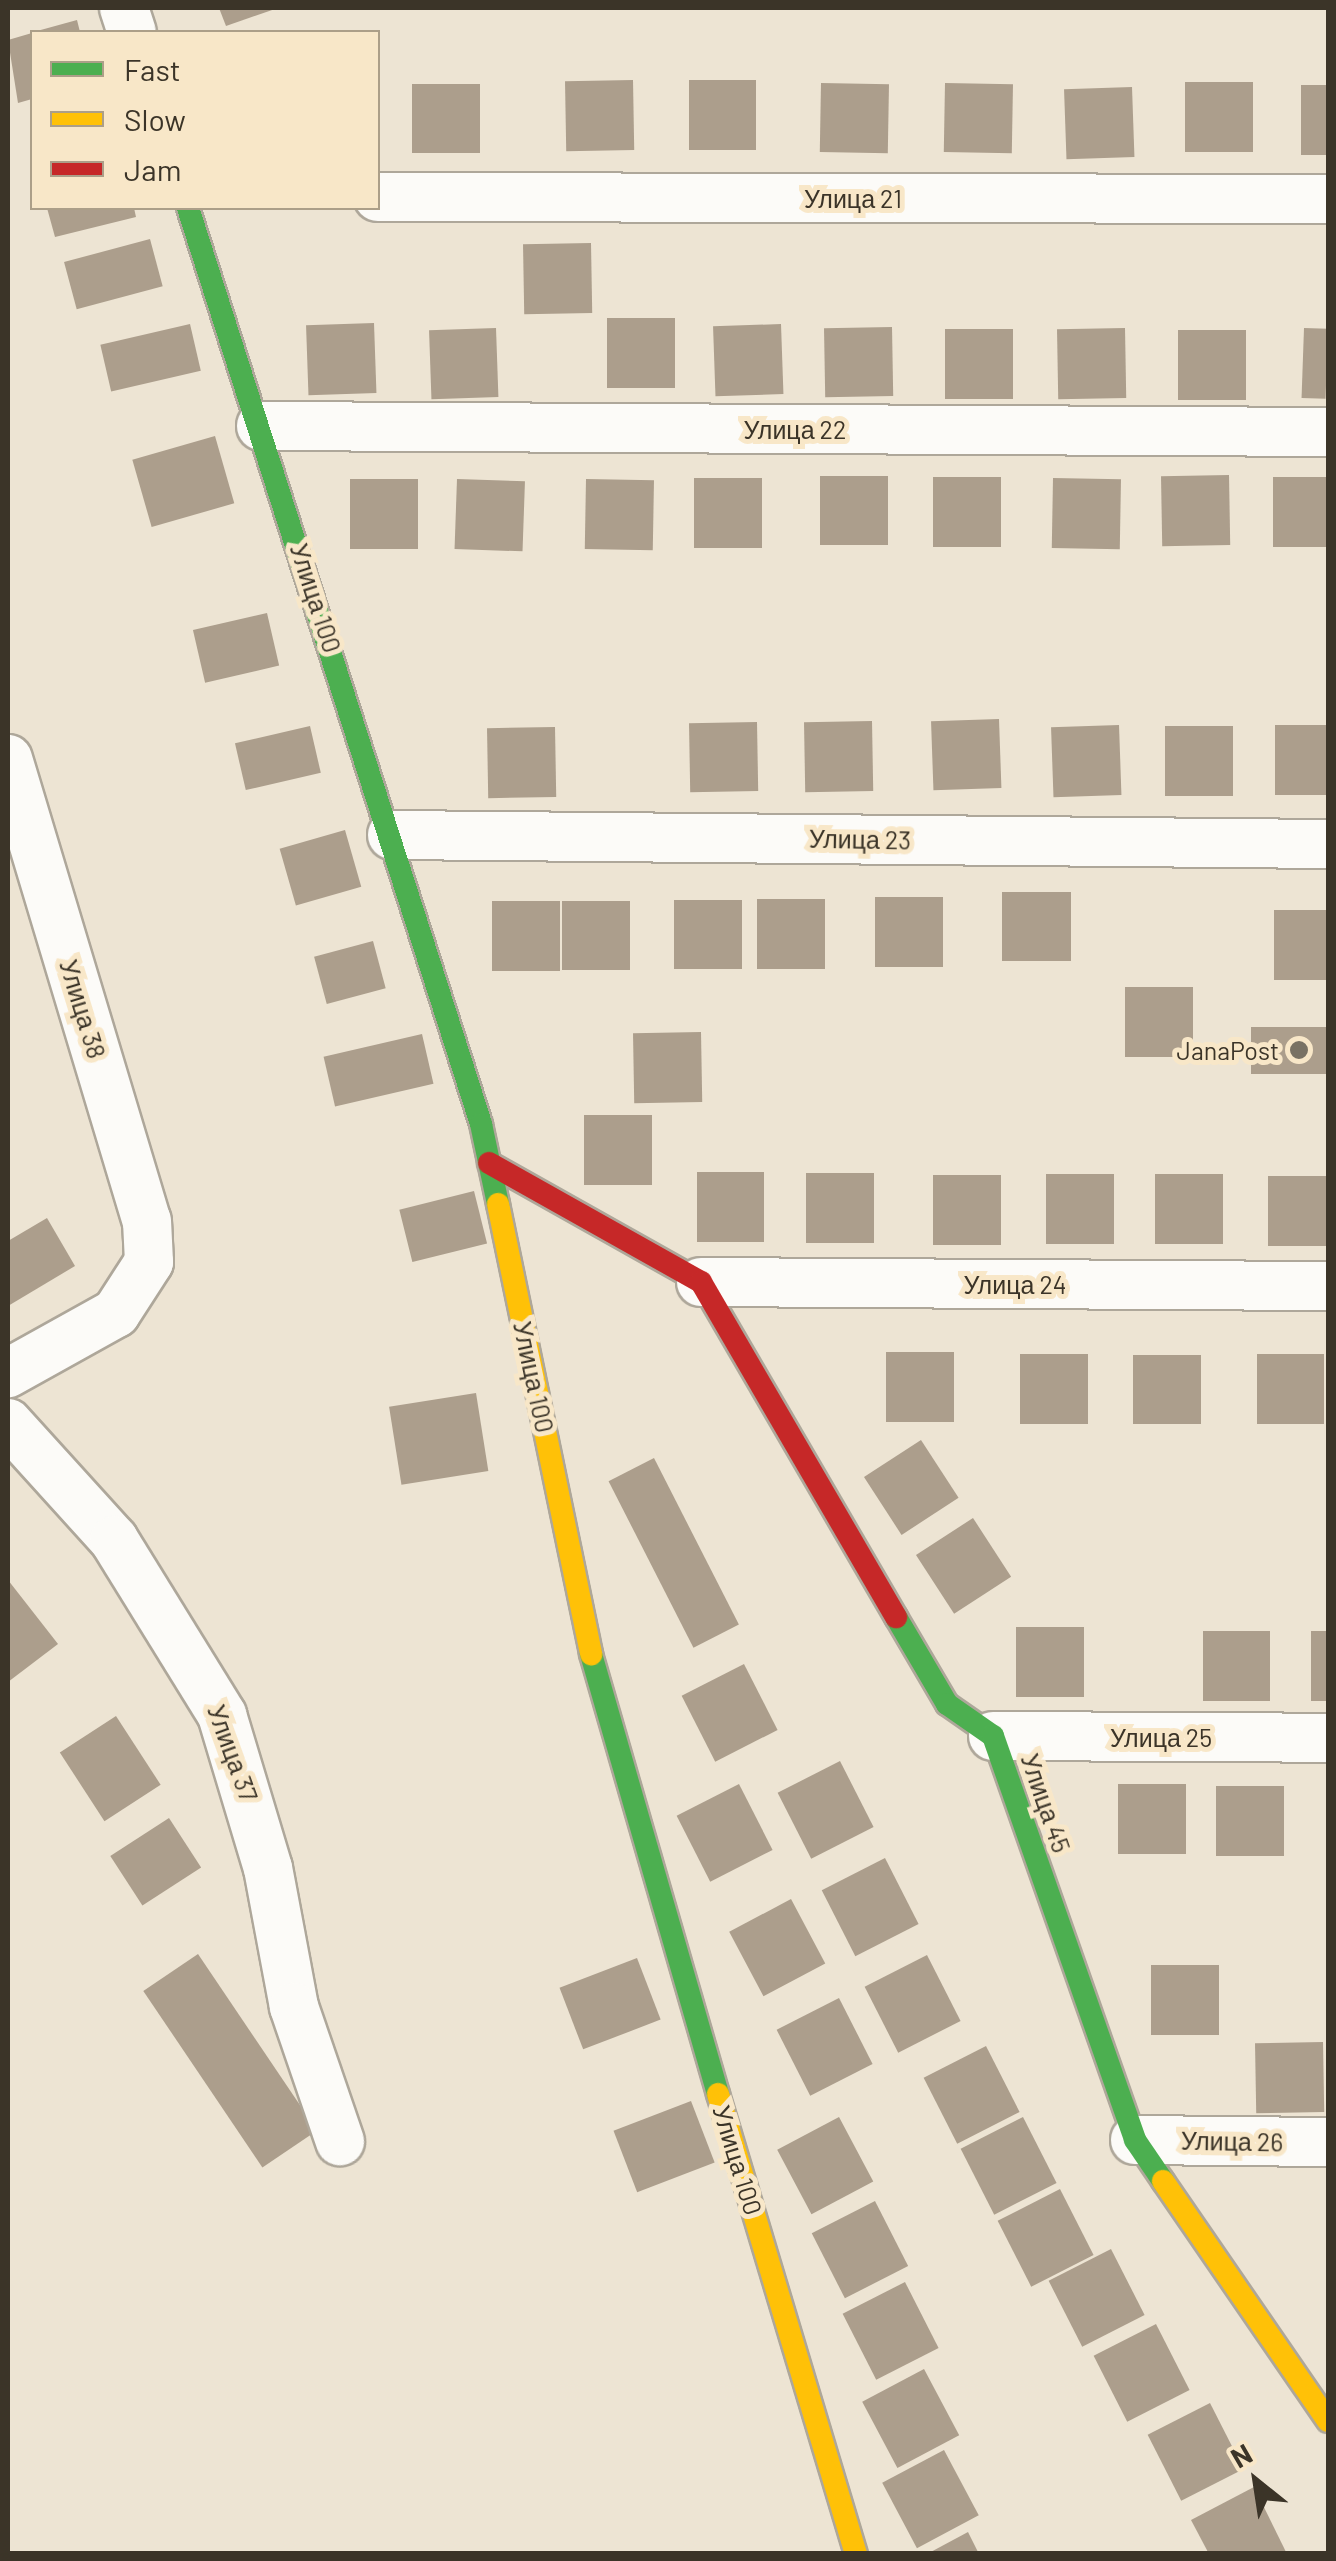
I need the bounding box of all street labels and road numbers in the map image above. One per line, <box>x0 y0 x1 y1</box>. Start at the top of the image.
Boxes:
street label: Улица 21 <box>804 183 902 213</box>
street label: Улица 22 <box>744 414 846 444</box>
street label: Улица 100 <box>284 540 348 656</box>
street label: Улица 23 <box>809 823 911 855</box>
street label: Улица 38 <box>54 956 112 1062</box>
street label: Улица 24 <box>963 1269 1067 1299</box>
street label: Улица 100 <box>508 1319 560 1435</box>
street label: Улица 37 <box>202 1701 264 1805</box>
street label: Улица 25 <box>1110 1722 1212 1752</box>
street label: Улица 45 <box>1015 1750 1077 1856</box>
street label: Улица 100 <box>707 2102 769 2218</box>
street label: Улица 26 <box>1181 2125 1283 2157</box>

